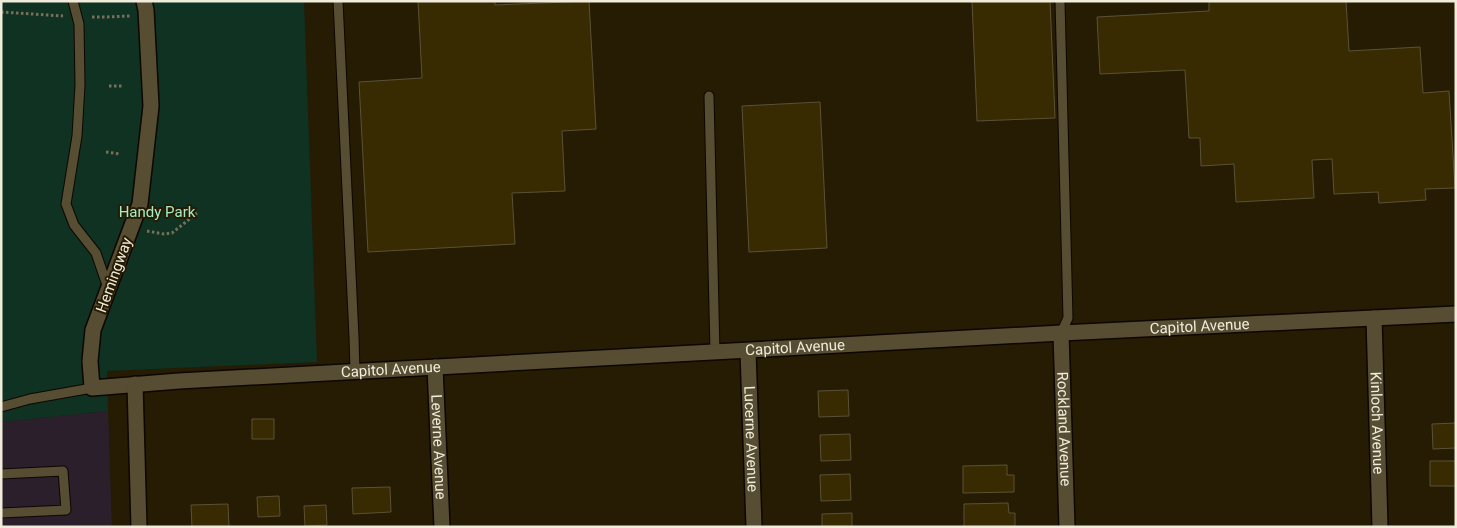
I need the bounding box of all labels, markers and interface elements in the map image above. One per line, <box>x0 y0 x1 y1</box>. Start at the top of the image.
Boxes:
park label: Handy Park <box>119 203 196 221</box>
street label: Hemingway <box>92 235 136 315</box>
street label: Capitol Avenue <box>1149 315 1250 338</box>
street label: Capitol Avenue <box>745 336 846 359</box>
street label: Capitol Avenue <box>340 358 441 381</box>
street label: Rockland Avenue <box>1053 371 1075 487</box>
street label: Kinloch Avenue <box>1367 371 1387 475</box>
street label: Lucerne Avenue <box>740 386 762 492</box>
street label: Leverne Avenue <box>427 394 450 500</box>

